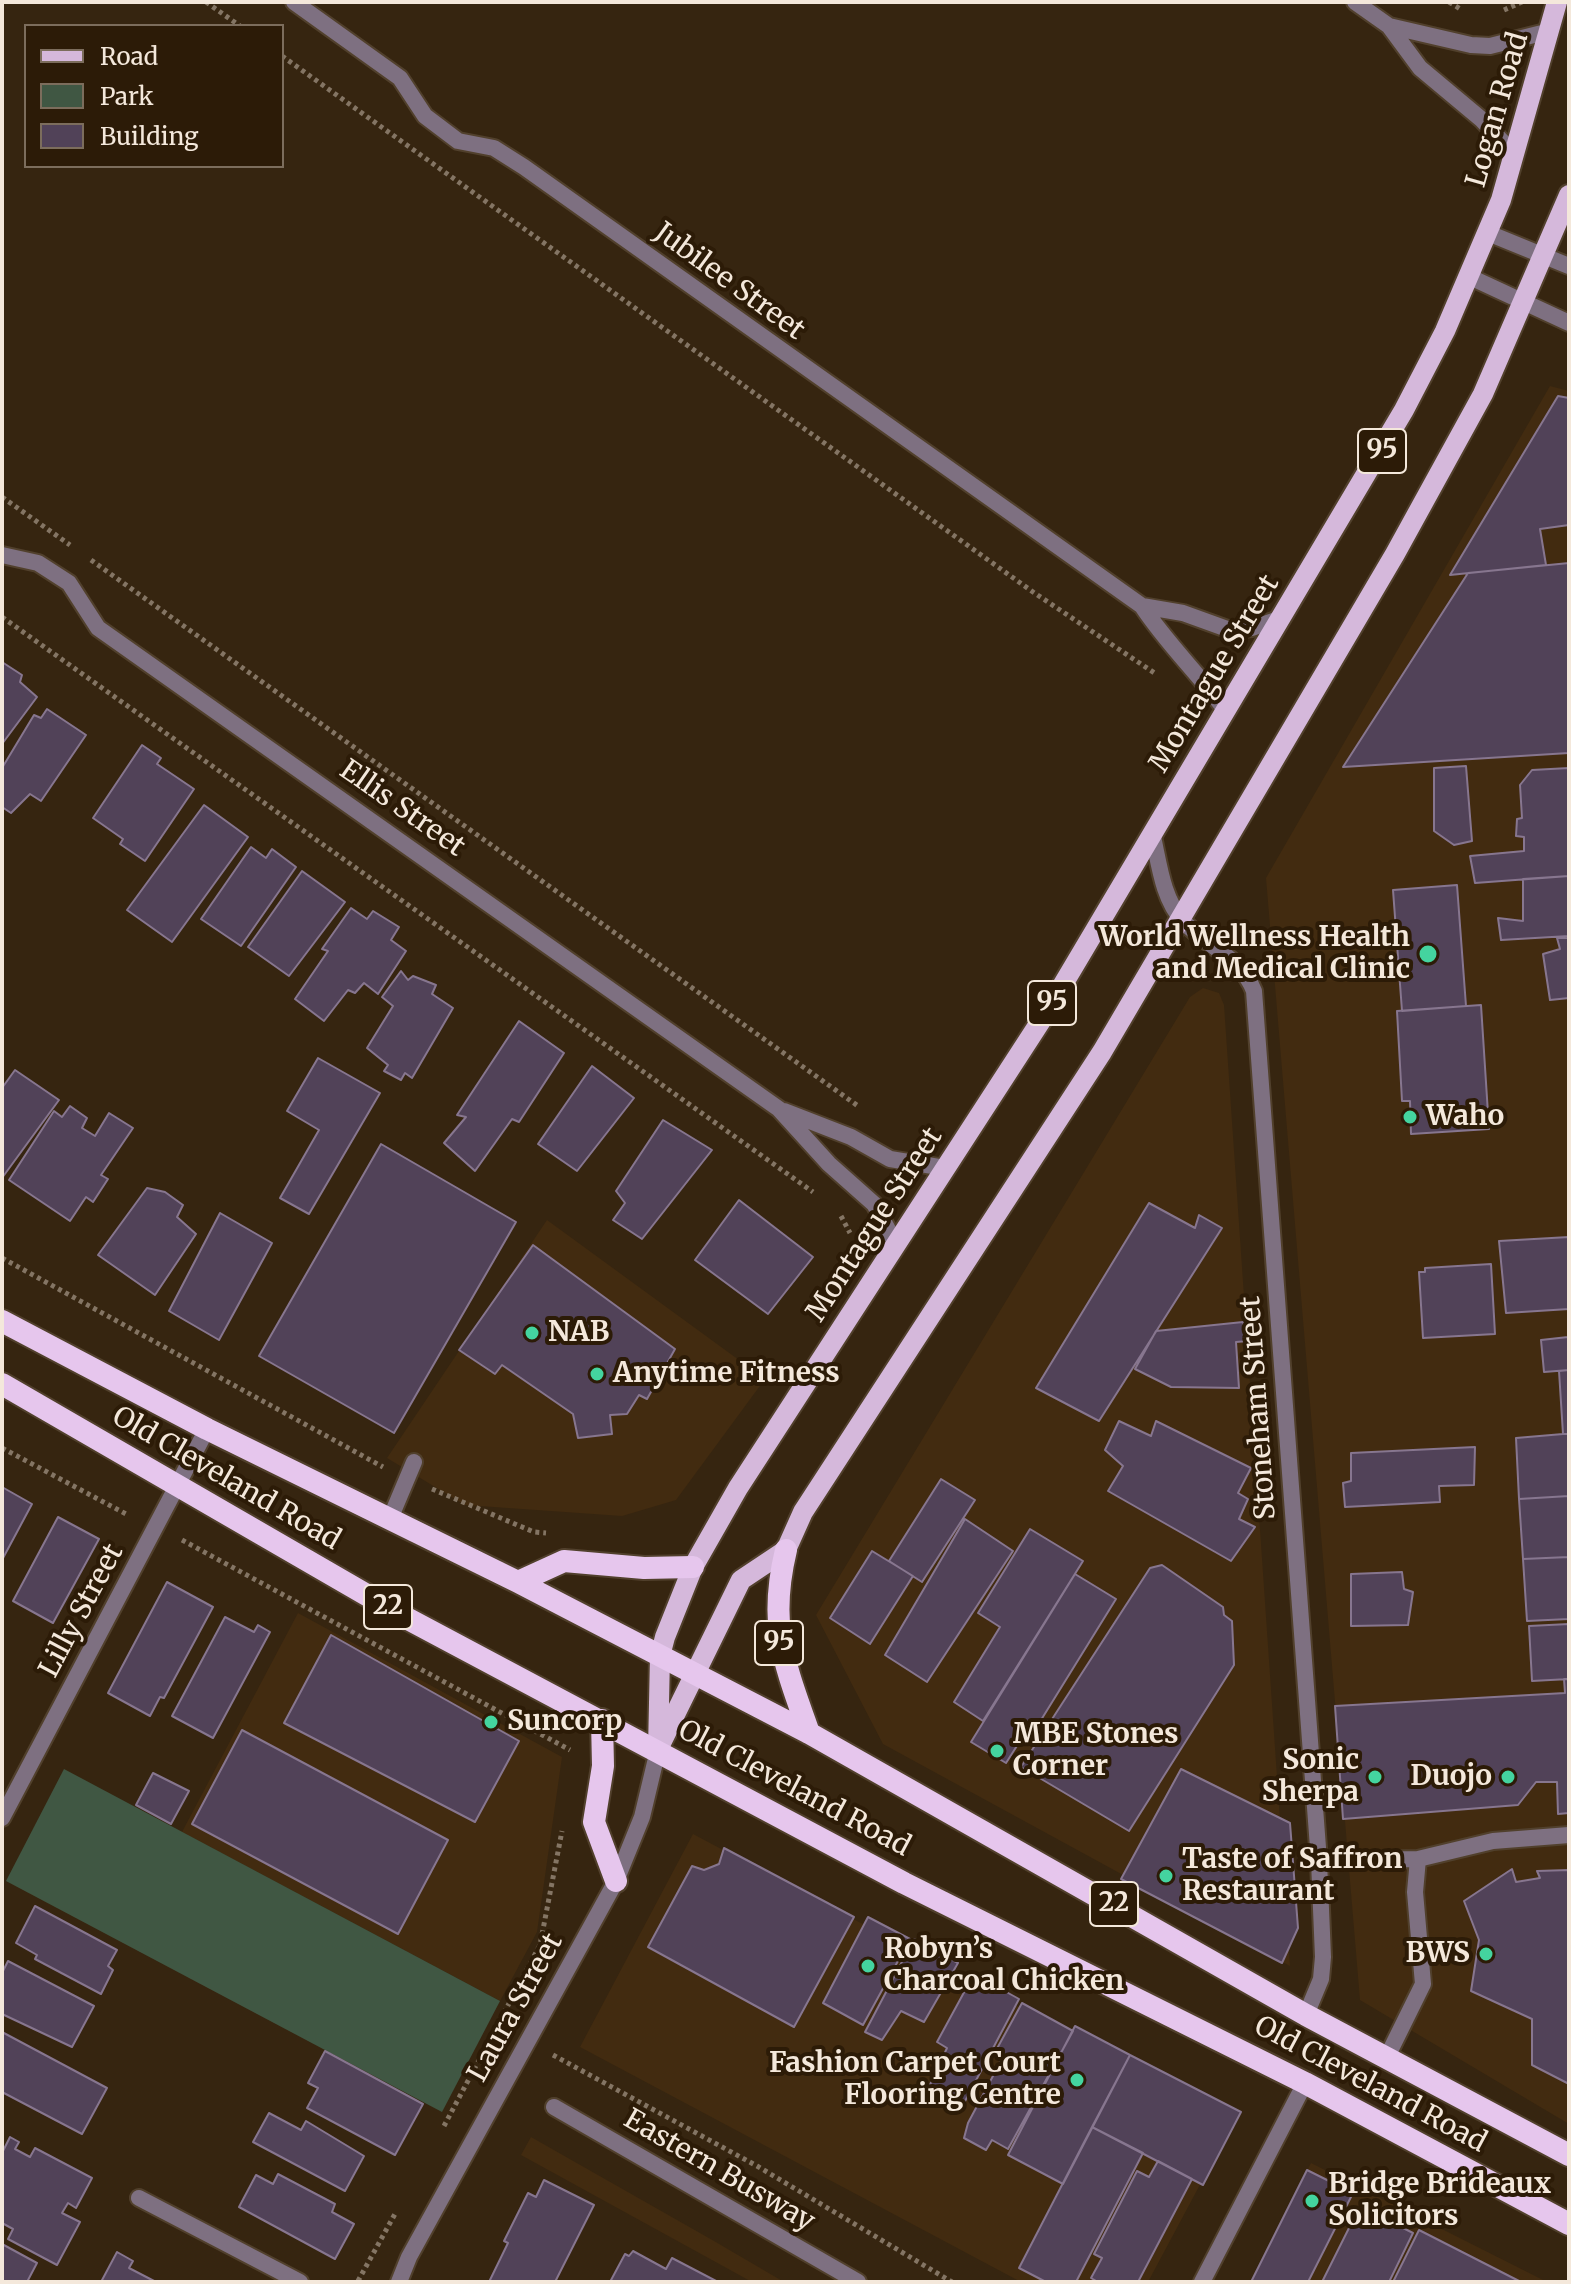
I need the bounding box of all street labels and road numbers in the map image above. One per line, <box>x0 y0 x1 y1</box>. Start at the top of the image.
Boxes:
street label: Logan Road <box>1460 29 1536 191</box>
street label: Jubilee Street <box>647 216 811 348</box>
road number: 95 <box>1358 429 1406 473</box>
street label: Montague Street <box>1143 569 1287 779</box>
street label: Ellis Street <box>333 754 471 864</box>
road number: 95 <box>1028 981 1076 1025</box>
street label: Montague Street <box>800 1122 950 1328</box>
street label: Stoneham Street <box>1234 1295 1284 1521</box>
street label: Old Cleveland Road <box>106 1400 346 1558</box>
street label: Lilly Street <box>33 1539 131 1683</box>
road number: 22 <box>364 1585 412 1629</box>
road number: 95 <box>755 1621 803 1665</box>
street label: Old Cleveland Road <box>672 1714 916 1864</box>
road number: 22 <box>1090 1882 1138 1926</box>
street label: Laura Street <box>461 1928 571 2088</box>
street label: Old Cleveland Road <box>1248 2010 1492 2160</box>
street label: Eastern Busway <box>618 2103 820 2239</box>

